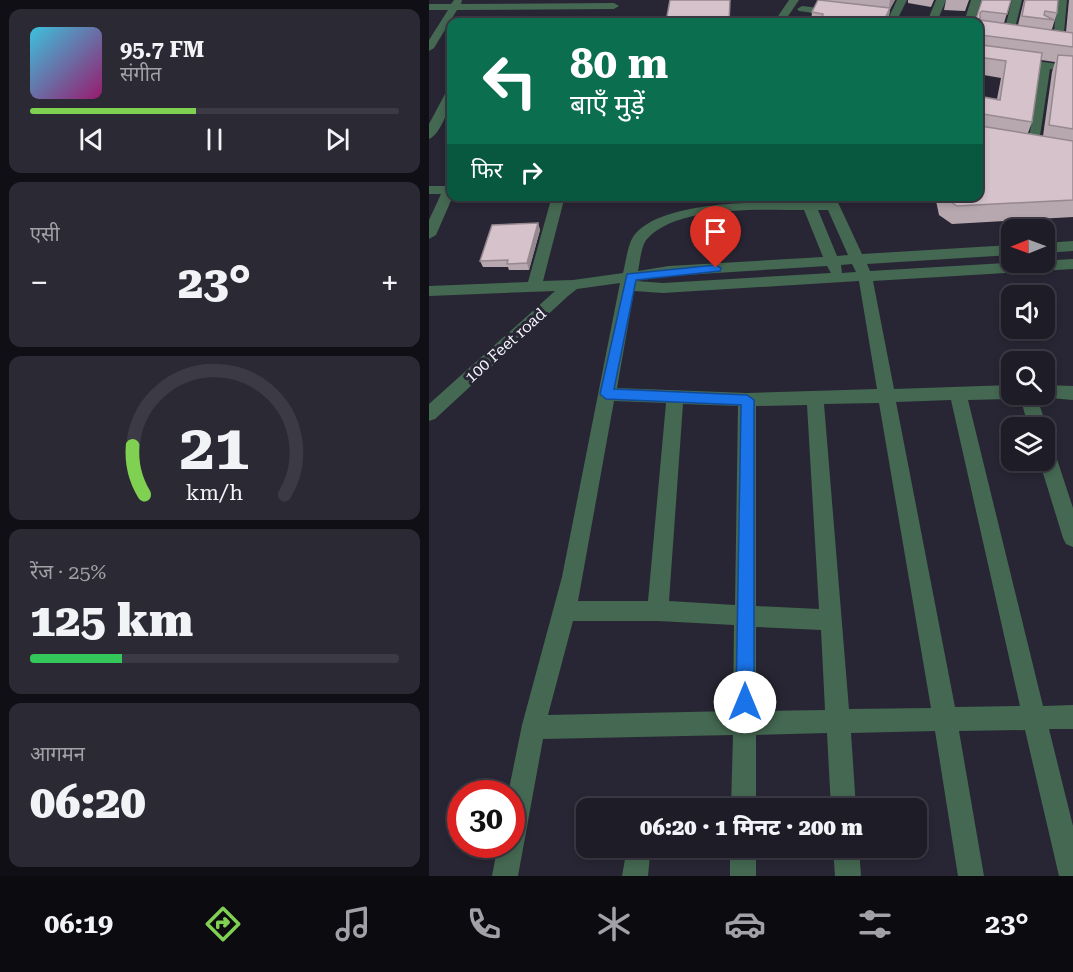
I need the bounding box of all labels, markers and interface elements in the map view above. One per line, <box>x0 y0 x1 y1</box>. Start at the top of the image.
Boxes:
text: 95.7 FM <box>120 37 204 62</box>
text: 80 m <box>570 39 668 88</box>
icon: left <box>471 42 549 120</box>
text: संगीत <box>120 62 161 86</box>
text: बाएँ मुड़ें <box>570 89 645 121</box>
icon: previous <box>75 123 108 156</box>
icon: pause <box>198 123 231 156</box>
icon: next <box>321 123 354 156</box>
icon: right <box>515 156 548 189</box>
text: फिर <box>471 158 503 183</box>
pin <box>690 206 741 268</box>
icon: arrive <box>699 215 732 248</box>
north arrow <box>1001 219 1055 273</box>
map controls <box>1001 219 1055 471</box>
text: एसी <box>30 222 60 246</box>
text: 23° <box>178 256 251 309</box>
text: − <box>30 263 48 302</box>
text: + <box>381 263 399 302</box>
button: sound <box>1001 285 1055 339</box>
street label: 100 Feet road <box>461 304 550 387</box>
button: search <box>1001 351 1055 405</box>
text: 21 <box>180 411 249 484</box>
button: layers <box>1001 417 1055 471</box>
text: km/h <box>186 480 243 505</box>
text: रेंज · 25% <box>30 560 106 584</box>
text: 125 km <box>30 594 193 647</box>
position arrow <box>713 670 777 734</box>
text: आगमन <box>30 742 85 766</box>
text: 06:20 <box>30 776 146 829</box>
speed limit sign: 30 <box>447 780 525 858</box>
text: 06:20 · 1 मिनट · 200 m <box>640 815 863 840</box>
icon: directions <box>202 903 244 945</box>
icon: music <box>332 903 374 945</box>
icon: phone <box>463 903 505 945</box>
icon: climate <box>593 903 635 945</box>
icon: car <box>724 903 766 945</box>
icon: filters <box>854 903 896 945</box>
text: 06:19 <box>44 908 113 940</box>
text: 23° <box>985 908 1029 940</box>

